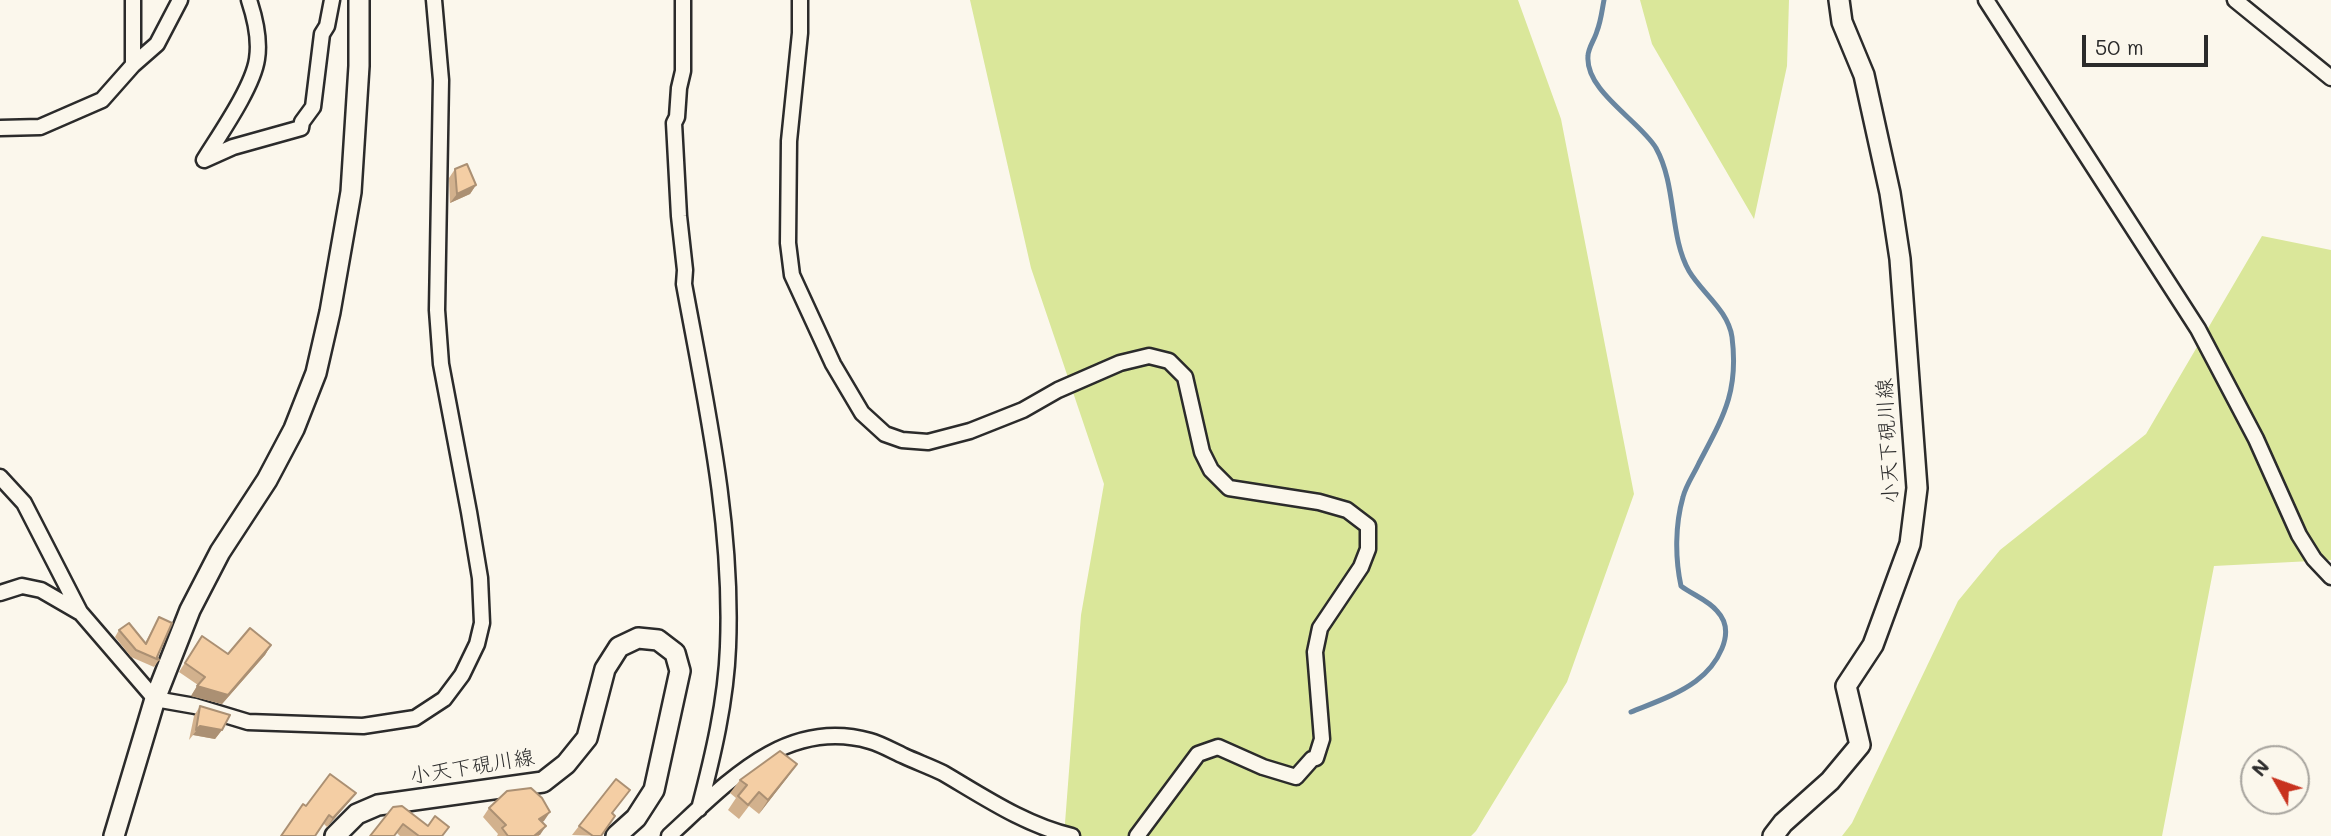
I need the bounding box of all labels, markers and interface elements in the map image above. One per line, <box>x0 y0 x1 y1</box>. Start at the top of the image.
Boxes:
scale bar <box>2086 21 2212 65</box>
text: 50 m <box>2095 33 2144 60</box>
street label: 小天下硯川線 <box>1872 377 1904 505</box>
street label: 小天下硯川線 <box>408 745 536 789</box>
north arrow <box>2240 745 2310 815</box>
text: N <box>2246 754 2274 781</box>

